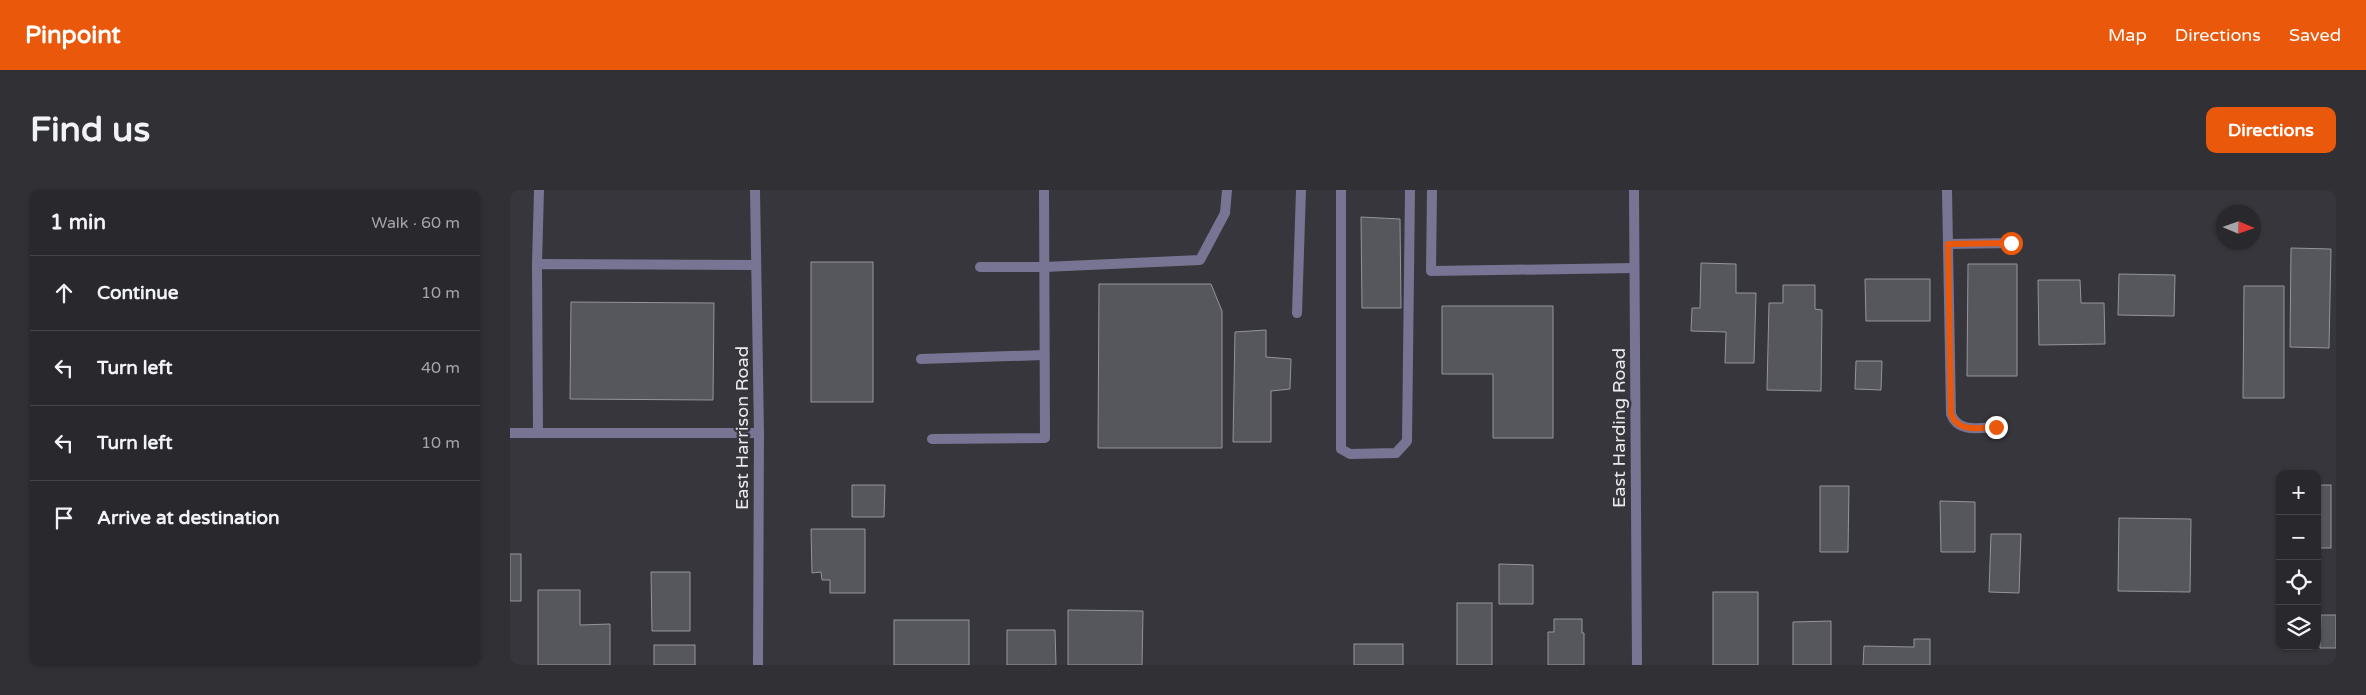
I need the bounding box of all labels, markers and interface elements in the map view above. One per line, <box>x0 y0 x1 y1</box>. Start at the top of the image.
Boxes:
text: Pinpoint <box>25 21 121 50</box>
text: Map <box>2108 24 2147 46</box>
text: Directions <box>2175 24 2261 46</box>
text: Saved <box>2289 24 2341 46</box>
button: Directions <box>2206 107 2336 153</box>
text: Find us <box>30 109 150 151</box>
north arrow <box>2216 205 2261 250</box>
text: 1 min <box>50 210 106 235</box>
text: Walk · 60 m <box>371 213 460 233</box>
route start <box>2000 232 2023 255</box>
icon: ahead <box>50 279 78 307</box>
text: Continue <box>97 282 179 304</box>
text: 10 m <box>421 283 460 303</box>
street label: East Harrison Road <box>731 346 753 510</box>
street label: East Harding Road <box>1608 348 1630 508</box>
icon: left <box>50 354 78 382</box>
text: Turn left <box>97 357 173 379</box>
text: 40 m <box>421 358 460 378</box>
route end <box>1985 416 2008 439</box>
icon: left <box>50 429 78 457</box>
text: Turn left <box>97 432 173 454</box>
text: 10 m <box>421 433 460 453</box>
map controls <box>2276 470 2321 650</box>
button: + <box>2276 470 2321 515</box>
icon: arrive <box>50 504 78 532</box>
text: Arrive at destination <box>97 507 280 529</box>
button: − <box>2276 515 2321 560</box>
button: locate <box>2276 560 2321 605</box>
button: layers <box>2276 605 2321 650</box>

